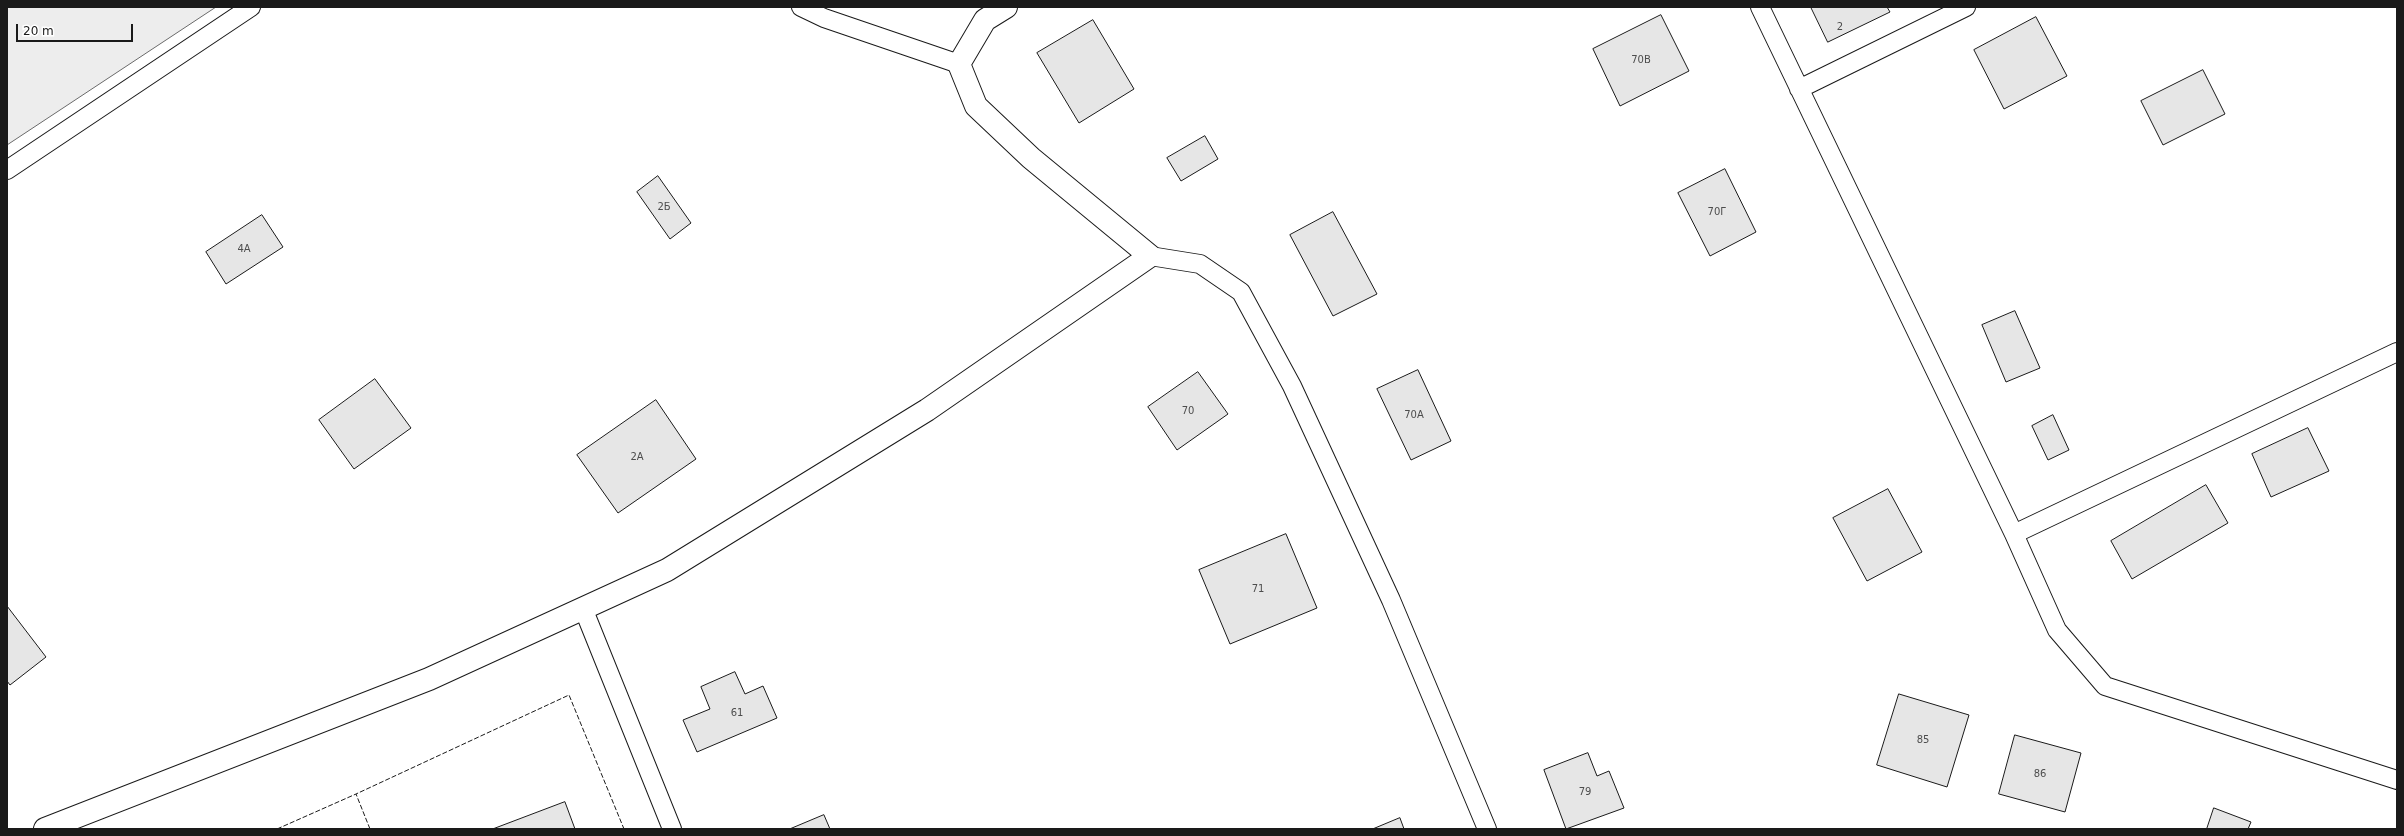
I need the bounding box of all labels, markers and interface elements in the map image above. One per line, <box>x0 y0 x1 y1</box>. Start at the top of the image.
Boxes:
scale bar <box>18 16 135 42</box>
house number: 2 <box>1837 21 1843 33</box>
text: 20 m <box>23 24 54 38</box>
house number: 70В <box>1631 54 1651 66</box>
house number: 2Б <box>657 201 671 213</box>
house number: 70Г <box>1708 206 1726 218</box>
house number: 4А <box>237 243 251 255</box>
house number: 70 <box>1182 405 1194 417</box>
house number: 70А <box>1404 409 1424 421</box>
house number: 2А <box>630 451 644 463</box>
house number: 71 <box>1252 583 1264 595</box>
house number: 61 <box>731 707 743 719</box>
house number: 85 <box>1917 734 1929 746</box>
house number: 86 <box>2034 768 2046 780</box>
house number: 79 <box>1579 786 1591 798</box>

